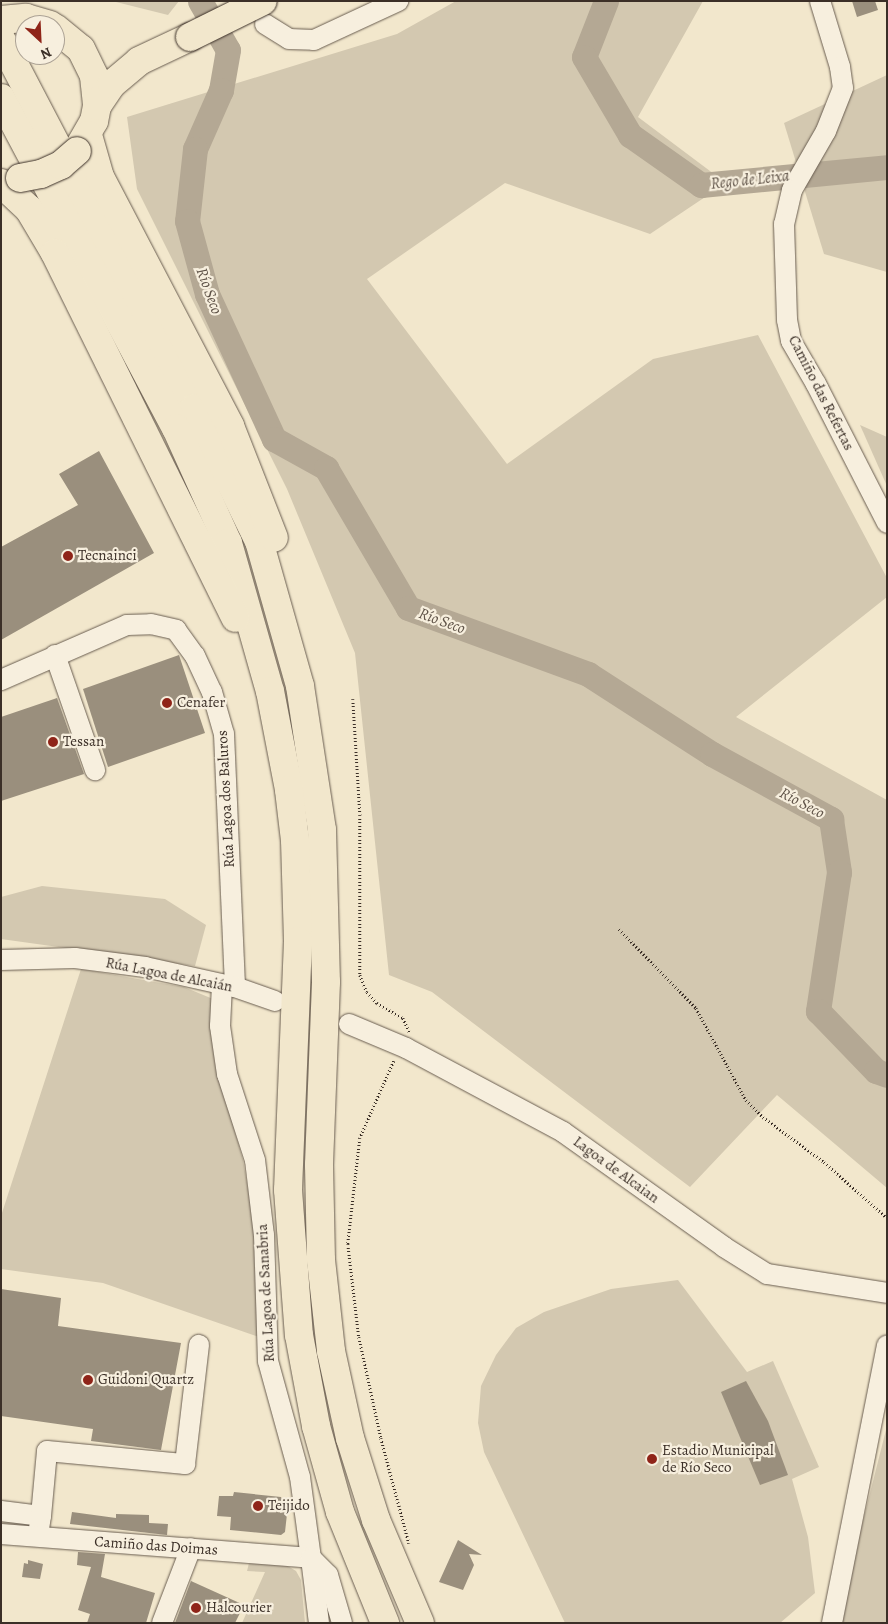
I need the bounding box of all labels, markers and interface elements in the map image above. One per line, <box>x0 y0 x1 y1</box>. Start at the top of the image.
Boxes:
north arrow <box>15 15 65 65</box>
text: N <box>37 42 55 64</box>
water label: Rego de Leixa <box>710 166 790 194</box>
water label: Río Seco <box>192 265 226 317</box>
street label: Camiño das Refertas <box>784 333 858 453</box>
place label: Tecnainci <box>78 547 137 565</box>
marker: Tecnainci <box>62 550 74 562</box>
water label: Río Seco <box>416 604 468 638</box>
place label: Cenafer <box>177 694 225 712</box>
marker: Cenafer <box>161 697 173 709</box>
street label: Rúa Lagoa dos Baluros <box>213 730 239 868</box>
place label: Tessan <box>63 733 104 751</box>
marker: Tessan <box>47 736 59 748</box>
water label: Río Seco <box>776 783 828 823</box>
street label: Rúa Lagoa de Alcaián <box>104 954 234 996</box>
street label: Lagoa de Alcaian <box>569 1133 663 1207</box>
street label: Rúa Lagoa de Sanabria <box>253 1223 279 1363</box>
place label: Guidoni Quartz <box>98 1371 194 1389</box>
marker: Guidoni Quartz <box>82 1374 94 1386</box>
place label: Estadio Municipal de Río Seco <box>662 1441 774 1476</box>
marker: Estadio Municipal de Río Seco <box>646 1453 658 1465</box>
place label: Teijido <box>268 1497 310 1515</box>
marker: Teijido <box>252 1500 264 1512</box>
street label: Camiño das Doimas <box>94 1533 218 1559</box>
place label: Halcourier <box>206 1599 272 1617</box>
marker: Halcourier <box>190 1602 202 1614</box>

